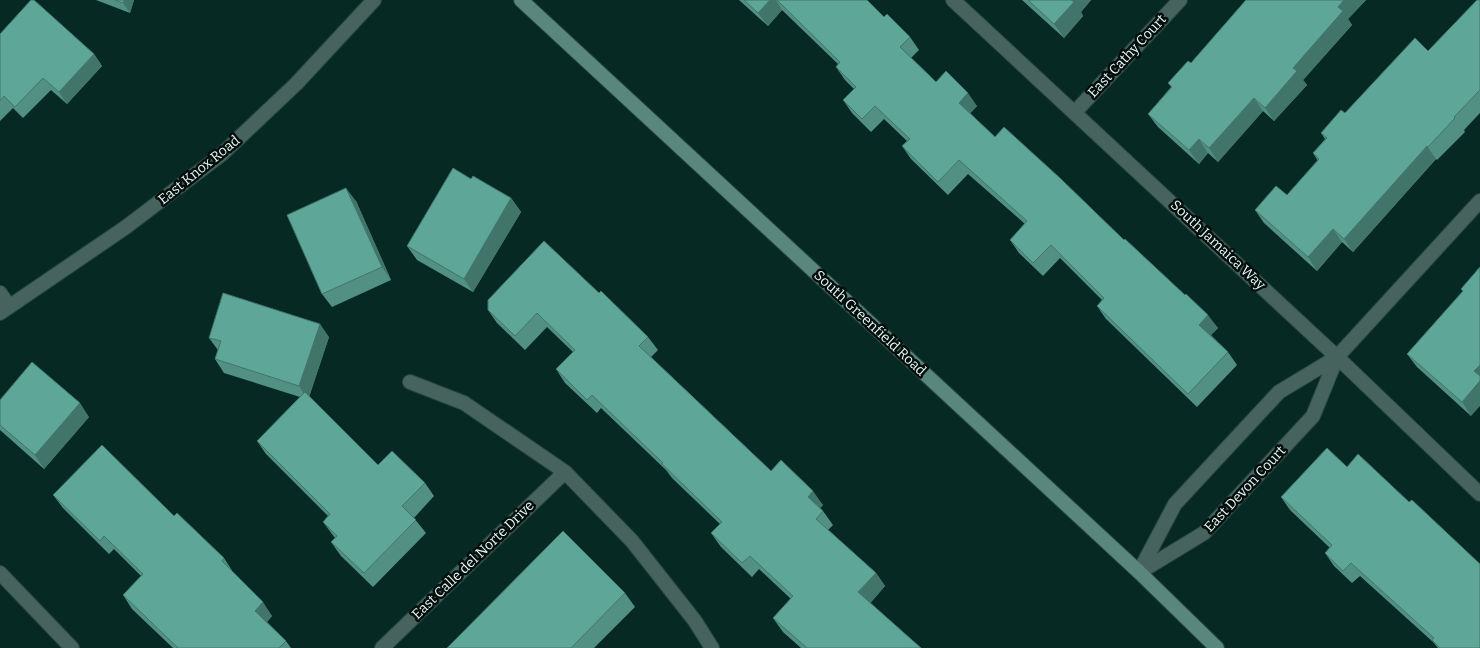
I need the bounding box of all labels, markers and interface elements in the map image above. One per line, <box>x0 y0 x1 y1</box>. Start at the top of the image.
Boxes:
street label: East Cathy Court <box>1084 11 1170 101</box>
street label: East Knox Road <box>155 132 243 208</box>
street label: South Jamaica Way <box>1167 197 1269 294</box>
street label: South Greenfield Road <box>811 267 929 379</box>
street label: East Devon Court <box>1201 442 1289 536</box>
street label: East Calle del Norte Drive <box>408 497 538 623</box>

